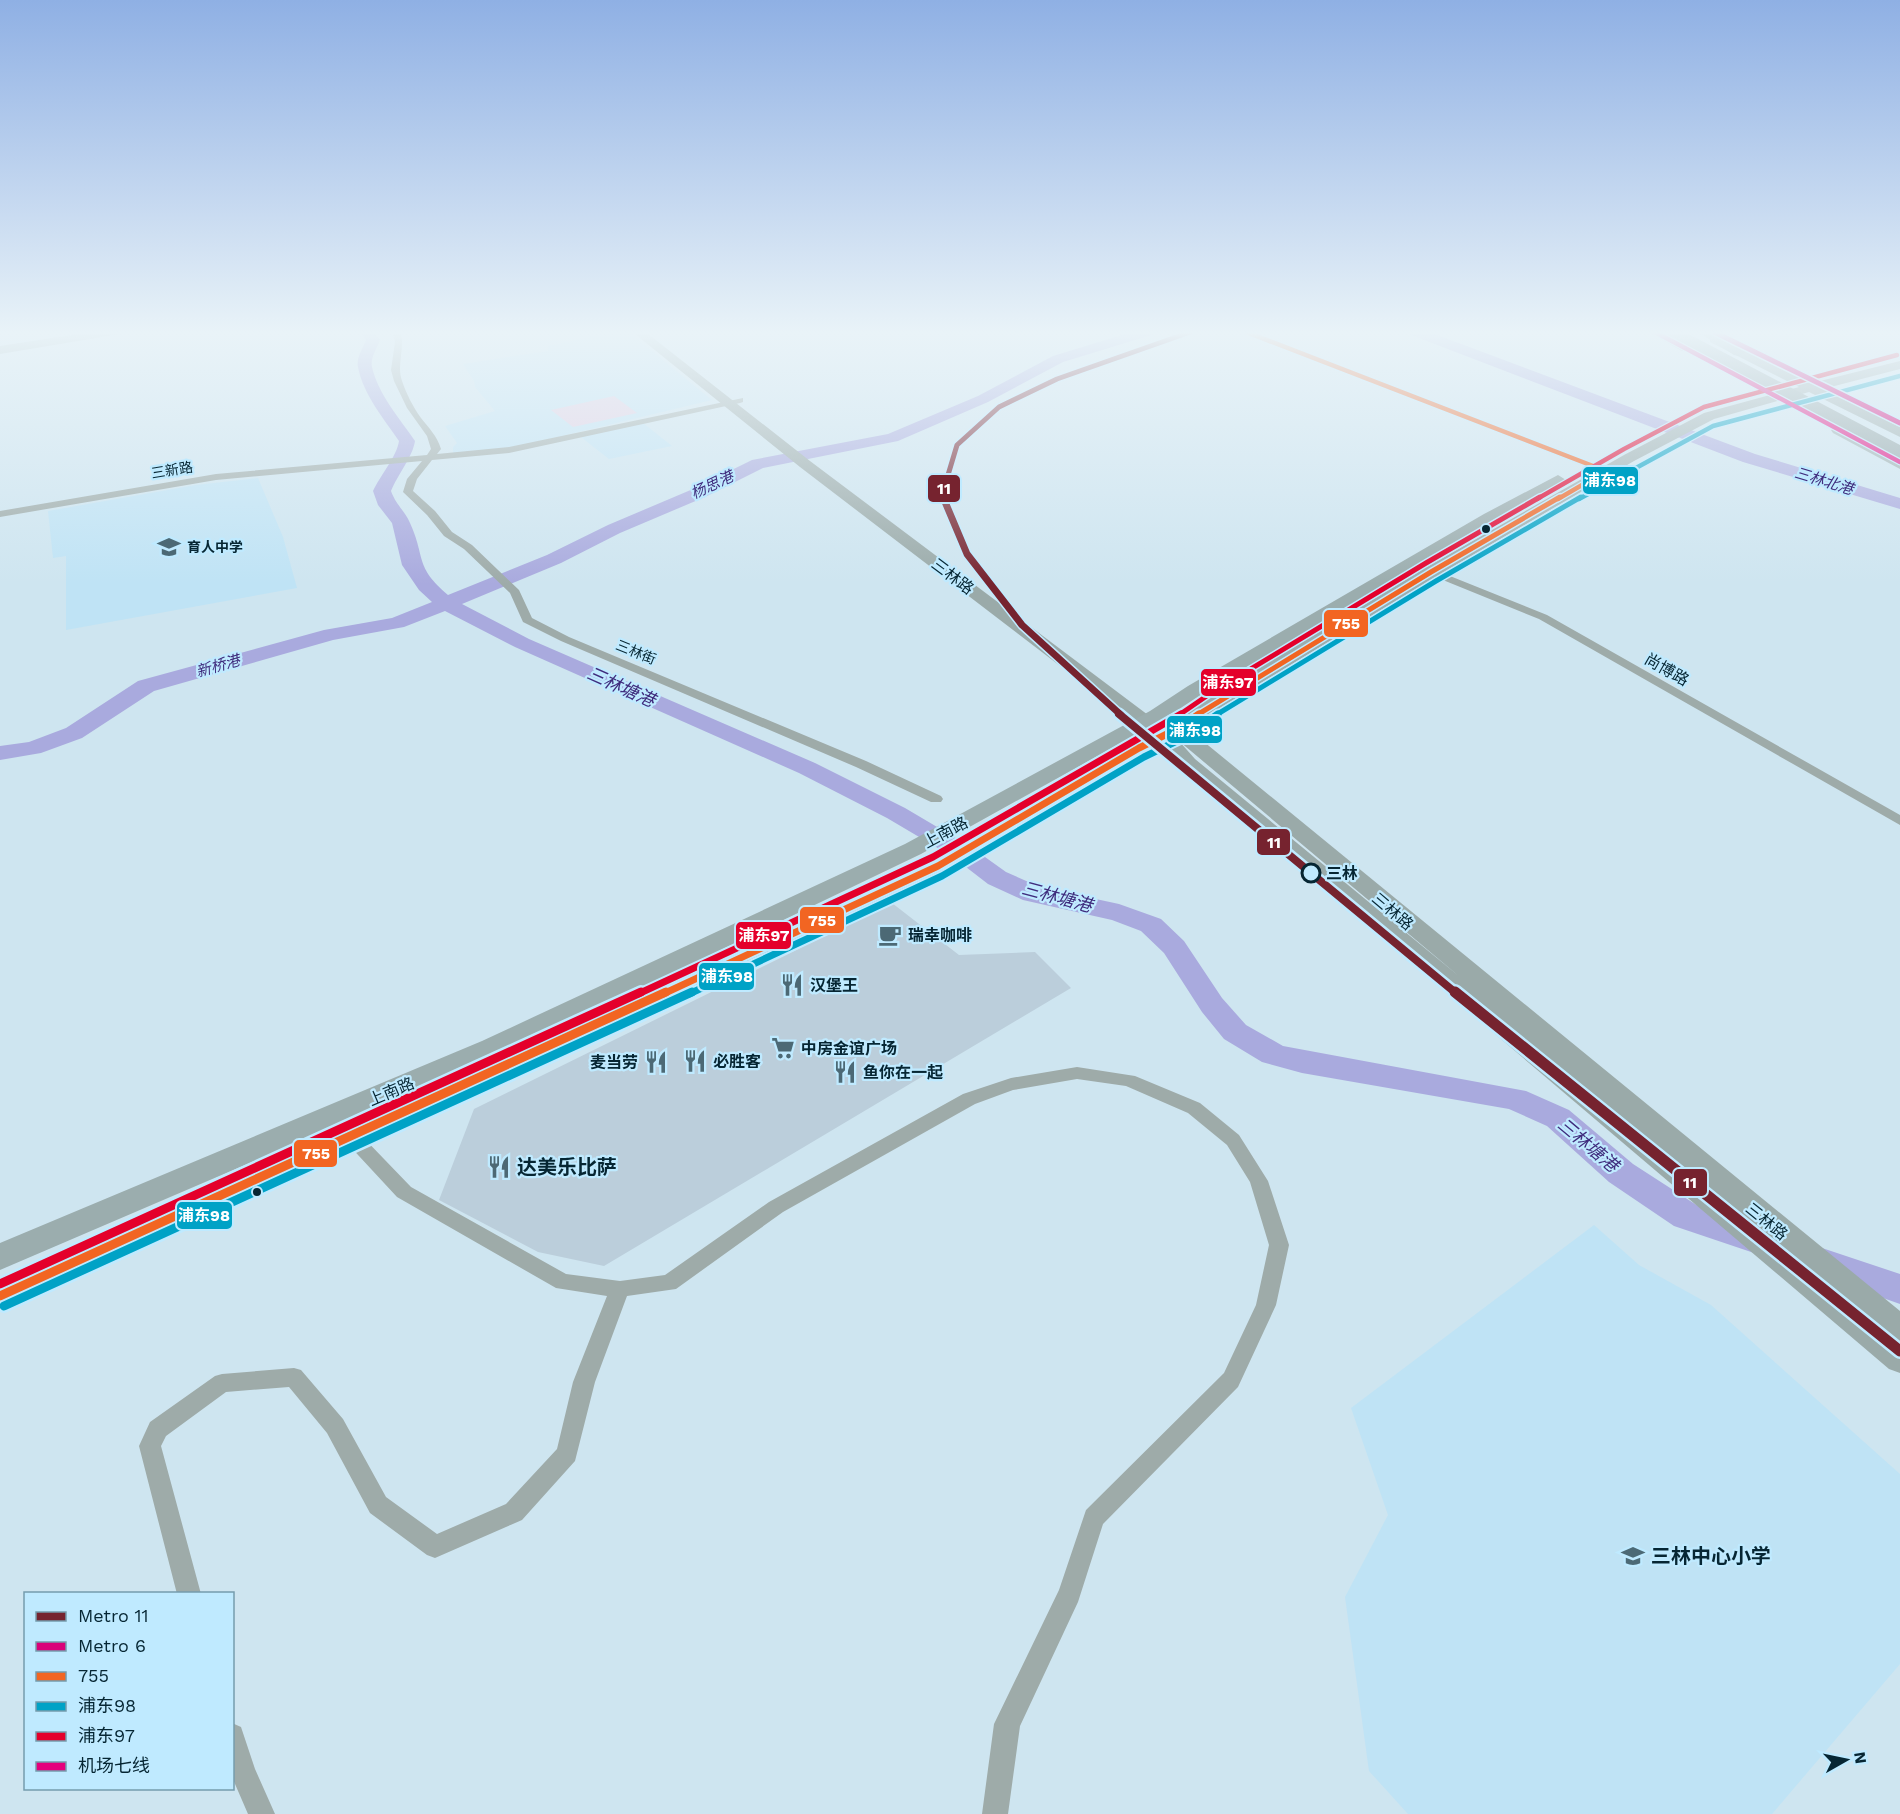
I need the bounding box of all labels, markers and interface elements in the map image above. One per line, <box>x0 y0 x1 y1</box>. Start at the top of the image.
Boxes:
street label: 三新路 <box>150 459 194 481</box>
water label: 三林北港 <box>1793 464 1857 499</box>
water label: 杨思港 <box>688 466 738 503</box>
line badge: 浦东98 <box>1582 466 1639 495</box>
text: 浦东98 <box>1584 471 1636 490</box>
line badge: 11 <box>927 474 961 503</box>
text: 11 <box>937 479 951 498</box>
unlabelled marker <box>1480 523 1492 535</box>
school or university icon: 育人中学 <box>156 534 182 560</box>
place label: 育人中学 <box>187 539 243 555</box>
street label: 三林路 <box>928 554 978 598</box>
line badge: 755 <box>1323 609 1369 638</box>
text: 755 <box>1332 614 1360 633</box>
street label: 三林街 <box>614 637 658 667</box>
street label: 尚博路 <box>1641 649 1692 690</box>
water label: 新桥港 <box>194 651 244 681</box>
water label: 三林塘港 <box>584 662 661 712</box>
line badge: 浦东97 <box>1200 668 1257 697</box>
text: 浦东97 <box>1202 673 1254 692</box>
line badge: 浦东98 <box>1166 715 1223 744</box>
text: 浦东98 <box>1169 721 1221 740</box>
street label: 上南路 <box>920 813 971 852</box>
line badge: 11 <box>1256 828 1291 856</box>
text: 11 <box>1267 833 1281 852</box>
marker: 三林 <box>1301 863 1321 883</box>
place label: 三林 <box>1326 864 1358 883</box>
water label: 三林塘港 <box>1020 877 1098 917</box>
street label: 三林路 <box>1368 889 1417 934</box>
line badge: 755 <box>799 906 845 934</box>
text: 755 <box>808 911 836 930</box>
line badge: 浦东97 <box>735 921 792 950</box>
cafe icon: 瑞幸咖啡 <box>877 922 903 948</box>
text: 浦东97 <box>738 926 790 945</box>
place label: 瑞幸咖啡 <box>908 926 972 945</box>
line badge: 浦东98 <box>698 962 755 991</box>
text: 浦东98 <box>701 967 753 986</box>
restaurant icon: 汉堡王 <box>779 972 805 998</box>
place label: 汉堡王 <box>810 976 858 995</box>
supermarket icon: 中房金谊广场 <box>770 1035 796 1061</box>
place label: 中房金谊广场 <box>801 1039 897 1058</box>
restaurant icon: 必胜客 <box>682 1048 708 1074</box>
restaurant icon: 麦当劳 <box>643 1049 669 1075</box>
place label: 必胜客 <box>713 1052 761 1071</box>
place label: 麦当劳 <box>590 1053 638 1072</box>
restaurant icon: 鱼你在一起 <box>832 1059 858 1085</box>
place label: 鱼你在一起 <box>863 1063 943 1082</box>
street label: 上南路 <box>365 1073 417 1110</box>
water label: 三林塘港 <box>1554 1113 1625 1178</box>
line badge: 755 <box>293 1139 338 1168</box>
text: 755 <box>302 1144 330 1163</box>
restaurant icon: 达美乐比萨 <box>486 1154 512 1180</box>
place label: 达美乐比萨 <box>517 1155 617 1179</box>
line badge: 11 <box>1673 1168 1708 1197</box>
text: 11 <box>1683 1173 1697 1192</box>
unlabelled marker <box>251 1186 263 1198</box>
street label: 三林路 <box>1742 1199 1791 1244</box>
line badge: 浦东98 <box>176 1201 233 1230</box>
text: 浦东98 <box>178 1206 230 1225</box>
school or university icon: 三林中心小学 <box>1620 1543 1646 1569</box>
place label: 三林中心小学 <box>1651 1544 1771 1568</box>
legend <box>24 1592 234 1790</box>
text: Metro 11 <box>78 1605 149 1626</box>
text: Metro 6 <box>78 1635 146 1656</box>
text: 755 <box>78 1665 109 1686</box>
text: 浦东98 <box>78 1695 136 1716</box>
text: 浦东97 <box>78 1725 135 1746</box>
north arrow <box>1816 1730 1876 1790</box>
text: N <box>1850 1750 1871 1765</box>
text: 机场七线 <box>78 1755 150 1776</box>

